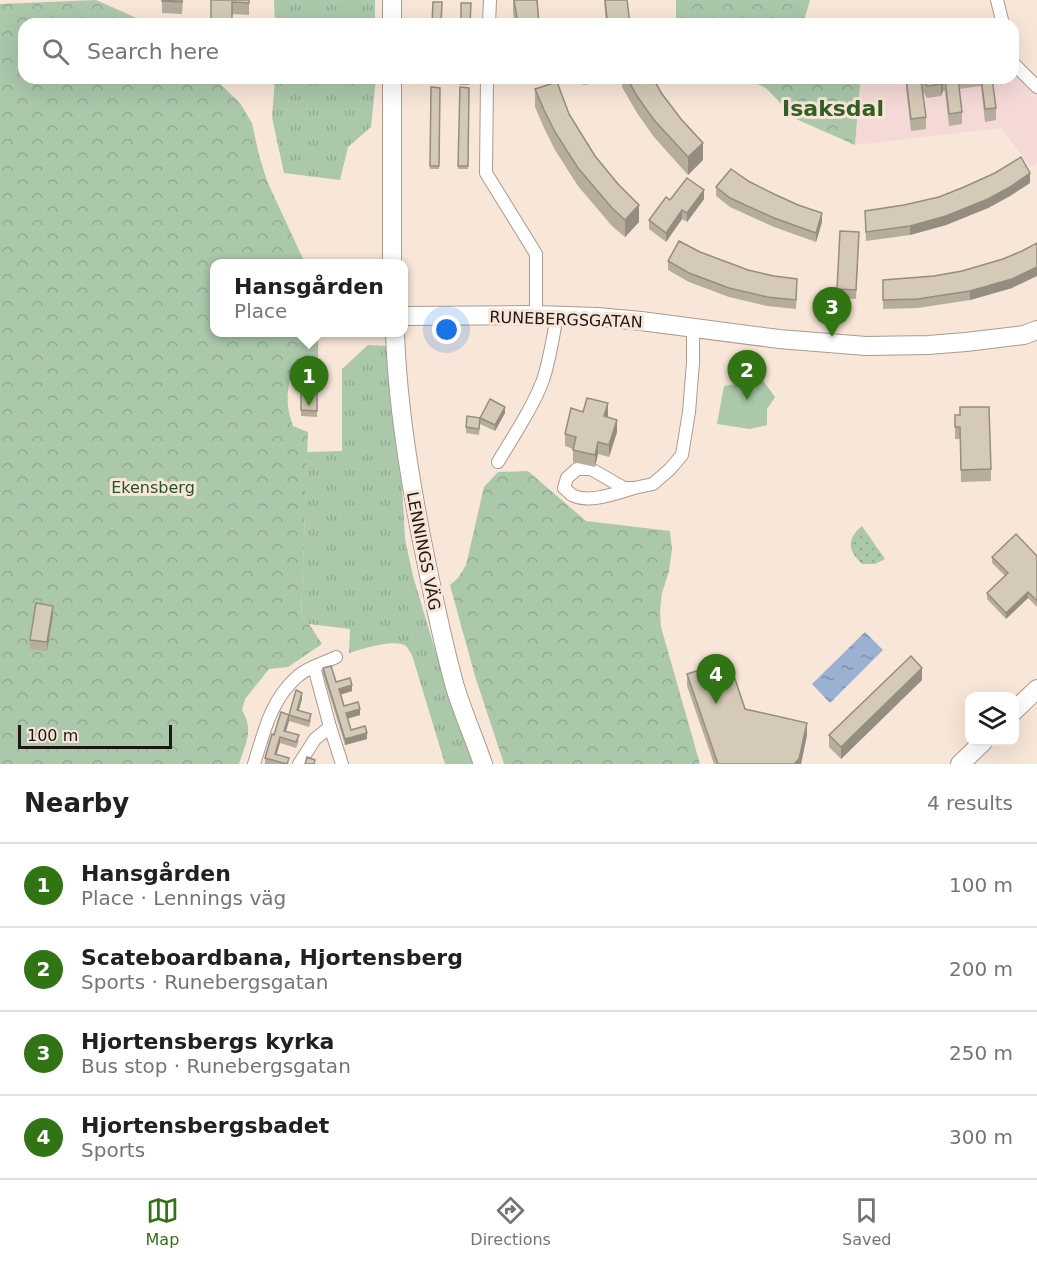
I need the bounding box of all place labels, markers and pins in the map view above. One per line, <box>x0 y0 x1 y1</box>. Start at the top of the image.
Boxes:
pin: 3 <box>812 288 852 337</box>
pin: 2 <box>728 350 766 400</box>
pin: 1 <box>290 356 328 406</box>
pin: 4 <box>696 654 736 704</box>

